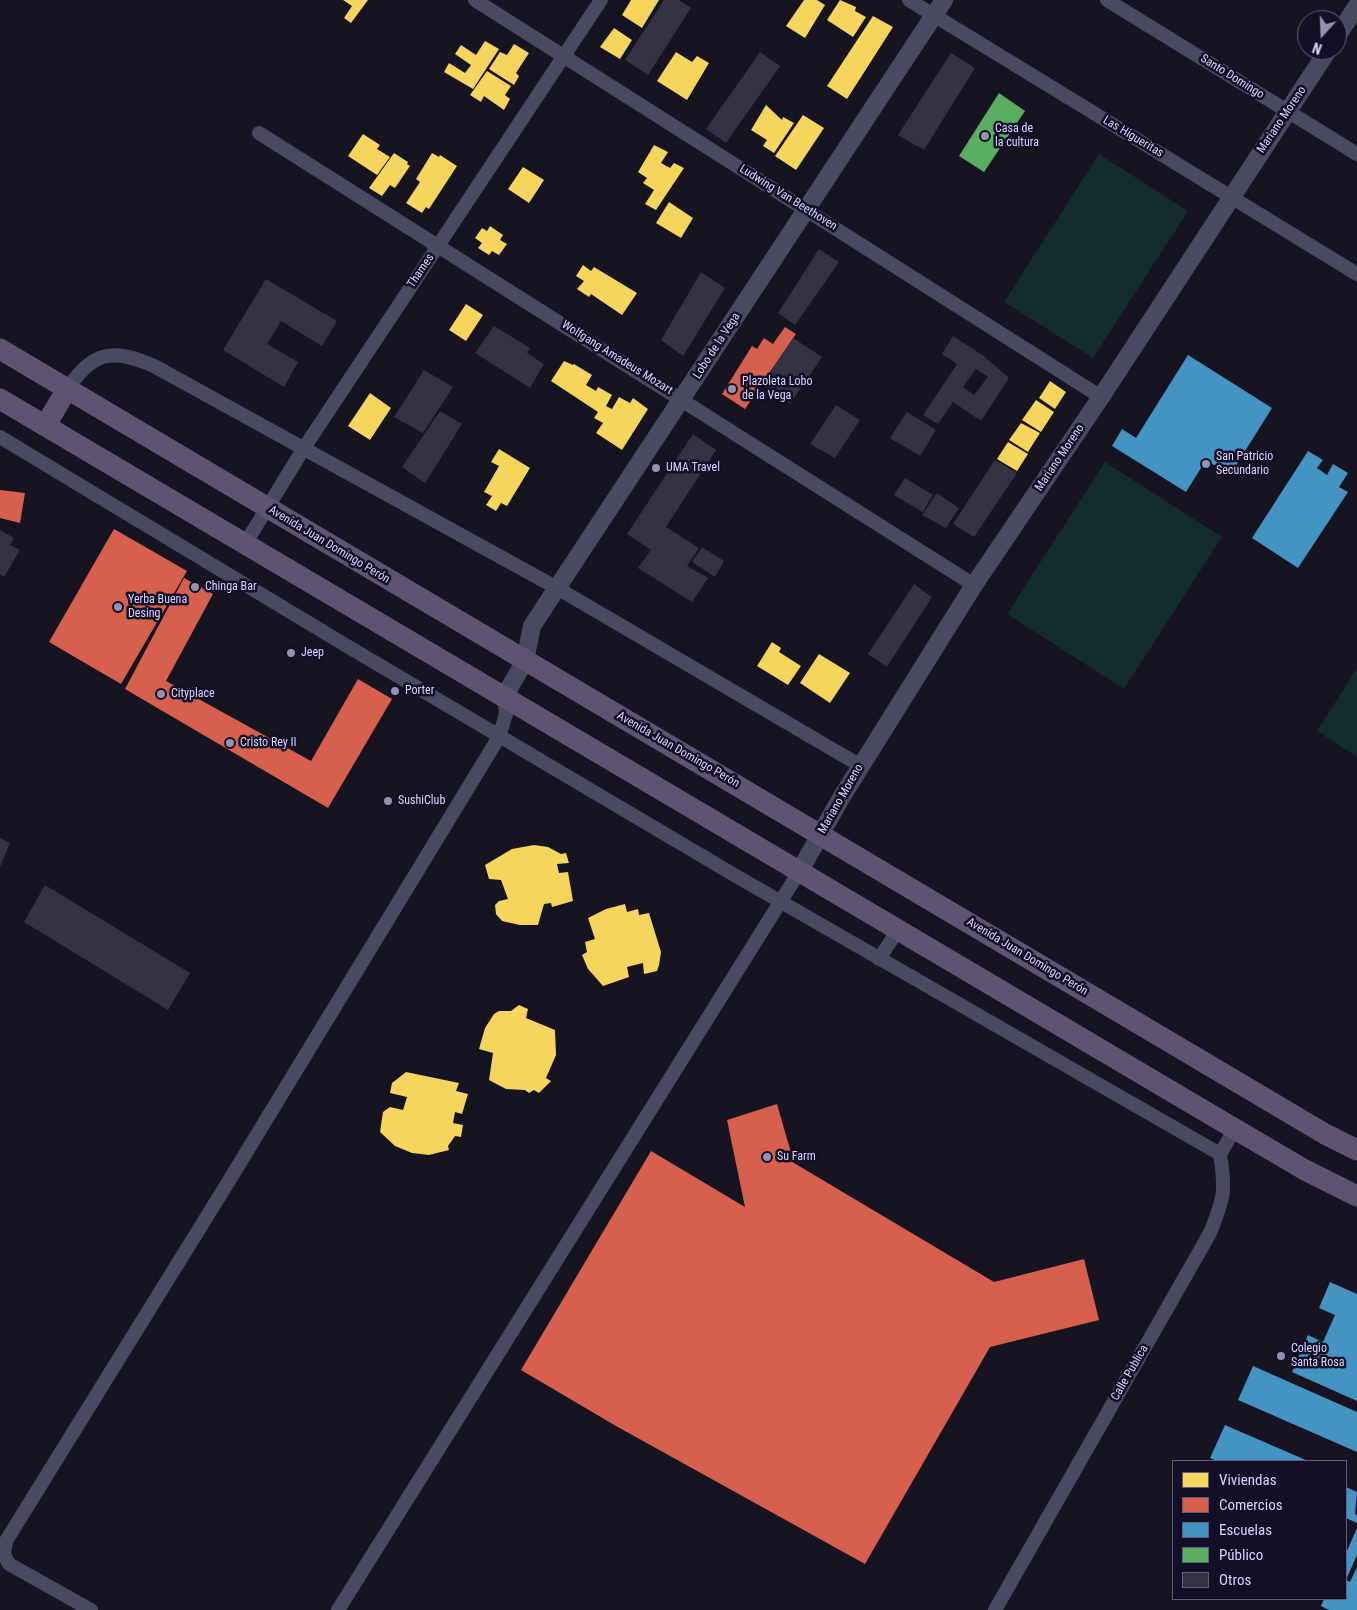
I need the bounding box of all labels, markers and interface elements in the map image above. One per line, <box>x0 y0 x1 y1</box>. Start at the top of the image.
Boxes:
north arrow <box>1297 10 1347 60</box>
text: N <box>1310 39 1324 57</box>
street label: Santo Domingo <box>1197 52 1267 102</box>
street label: Mariano Moreno <box>1254 84 1310 156</box>
street label: Las Higueritas <box>1100 113 1166 161</box>
place label: Casa de la cultura <box>995 122 1039 150</box>
marker: Casa de la cultura <box>979 130 991 142</box>
street label: Ludwing Van Beethoven <box>736 162 840 234</box>
street label: Thames <box>404 251 438 291</box>
street label: Lobo de la Vega <box>690 310 744 382</box>
street label: Wolfgang Amadeus Mozart <box>559 318 675 398</box>
place label: Plazoleta Lobo de la Vega <box>742 375 812 403</box>
marker: Plazoleta Lobo de la Vega <box>726 383 738 395</box>
street label: Mariano Moreno <box>1032 422 1088 494</box>
place label: San Patricio Secundario <box>1216 450 1273 478</box>
marker: San Patricio Secundario <box>1200 458 1212 470</box>
place label: UMA Travel <box>666 461 720 475</box>
marker: UMA Travel <box>650 462 662 474</box>
street label: Avenida Juan Domingo Perón <box>266 503 392 587</box>
place label: Chinga Bar <box>205 580 257 594</box>
marker: Chinga Bar <box>189 581 201 593</box>
place label: Yerba Buena Desing <box>128 593 187 621</box>
marker: Yerba Buena Desing <box>112 601 124 613</box>
place label: Jeep <box>301 646 324 660</box>
marker: Jeep <box>285 647 297 659</box>
place label: Porter <box>405 684 434 698</box>
marker: Porter <box>389 685 401 697</box>
place label: Cityplace <box>171 687 215 701</box>
marker: Cityplace <box>155 688 167 700</box>
street label: Avenida Juan Domingo Perón <box>614 709 742 791</box>
place label: Cristo Rey II <box>240 736 297 750</box>
marker: Cristo Rey II <box>224 737 236 749</box>
street label: Mariano Moreno <box>815 762 867 836</box>
place label: SushiClub <box>398 794 445 808</box>
marker: SushiClub <box>382 795 394 807</box>
street label: Avenida Juan Domingo Perón <box>964 915 1090 999</box>
place label: Su Farm <box>777 1150 816 1164</box>
marker: Su Farm <box>761 1151 773 1163</box>
place label: Colegio Santa Rosa <box>1291 1342 1344 1370</box>
street label: Calle Publica <box>1108 1343 1152 1403</box>
marker: Colegio Santa Rosa <box>1275 1350 1287 1362</box>
legend <box>1172 1460 1347 1600</box>
text: Viviendas <box>1219 1471 1276 1489</box>
text: Comercios <box>1219 1496 1283 1514</box>
text: Escuelas <box>1219 1521 1272 1539</box>
text: Público <box>1219 1546 1263 1564</box>
text: Otros <box>1219 1571 1251 1589</box>

